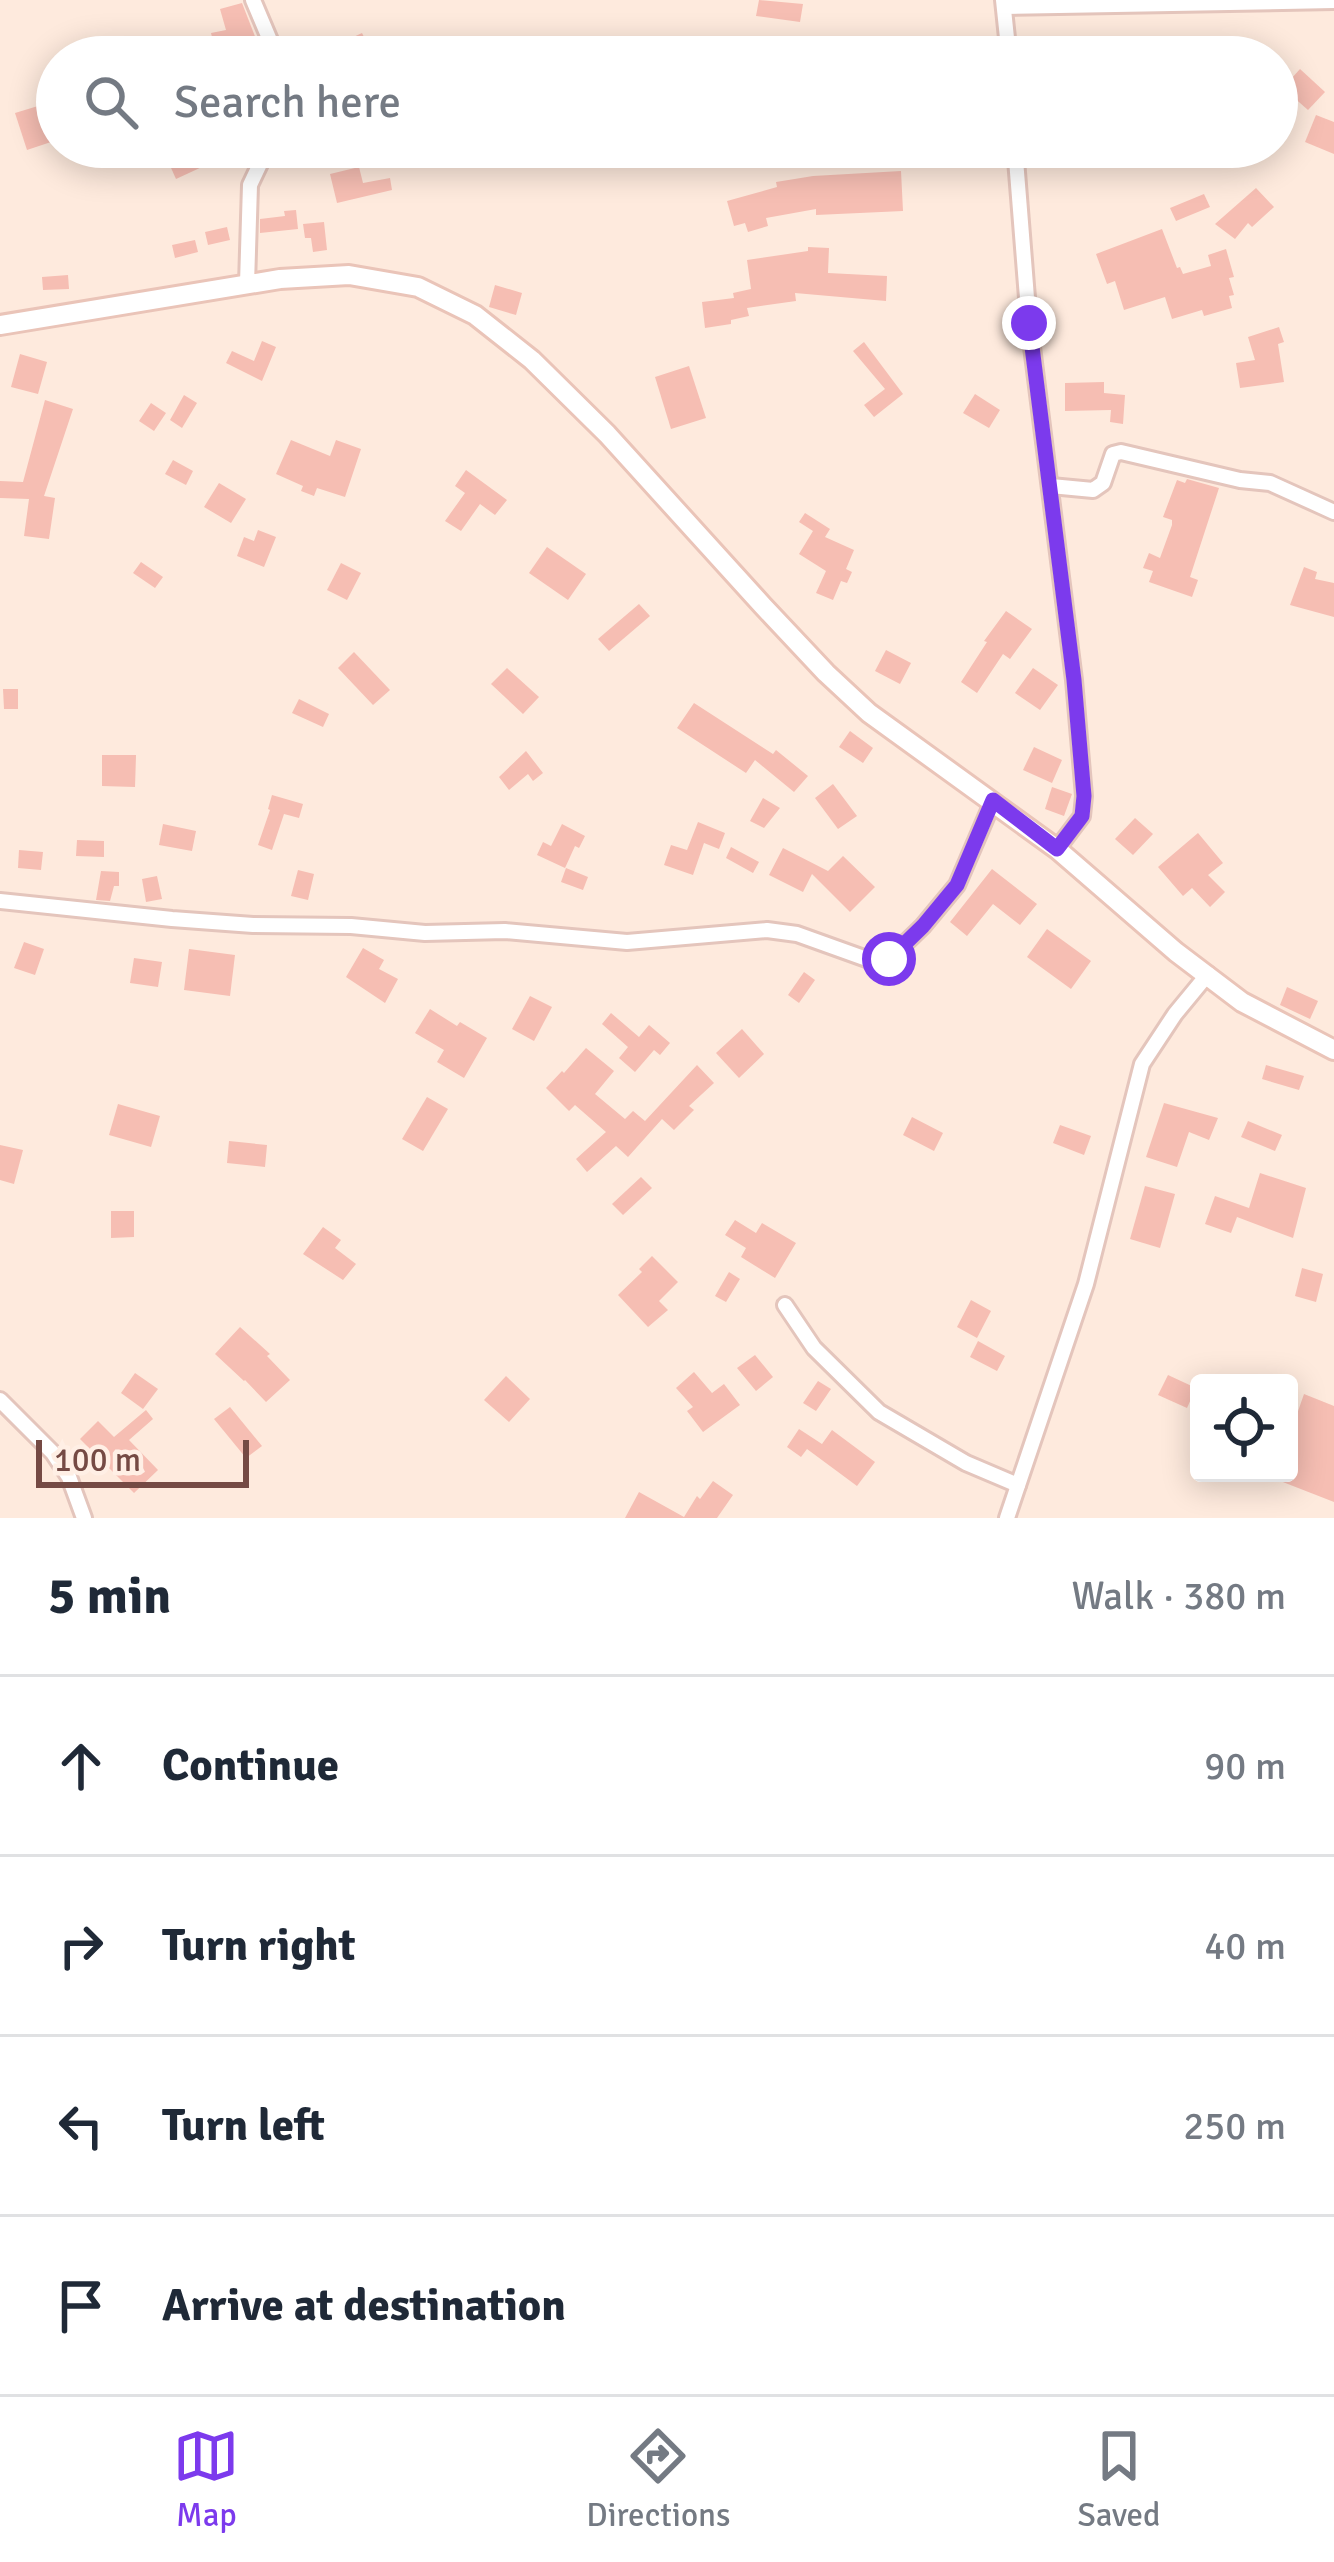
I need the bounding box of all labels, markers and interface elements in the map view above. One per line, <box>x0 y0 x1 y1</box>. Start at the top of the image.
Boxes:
search box <box>36 36 1298 168</box>
icon: search <box>78 69 144 135</box>
text: Search here <box>174 75 401 130</box>
route end <box>1002 296 1056 350</box>
route start <box>862 932 916 986</box>
map controls <box>1190 1374 1298 1482</box>
button: locate <box>1190 1374 1298 1482</box>
scale bar <box>36 1434 249 1487</box>
text: 100 m <box>54 1440 141 1481</box>
text: 5 min <box>48 1565 171 1628</box>
text: Walk · 380 m <box>1072 1572 1286 1620</box>
icon: ahead <box>48 1733 114 1799</box>
text: Continue <box>162 1738 339 1793</box>
text: 90 m <box>1204 1742 1286 1790</box>
icon: right <box>48 1913 114 1979</box>
text: Turn right <box>162 1918 356 1973</box>
text: 40 m <box>1204 1922 1286 1970</box>
icon: left <box>48 2093 114 2159</box>
text: Turn left <box>162 2098 325 2153</box>
text: 250 m <box>1183 2102 1286 2150</box>
icon: arrive <box>48 2273 114 2339</box>
text: Arrive at destination <box>162 2278 566 2333</box>
tab: Map <box>173 2423 239 2536</box>
tab: Directions <box>586 2423 731 2536</box>
tab: Saved <box>1077 2423 1161 2536</box>

